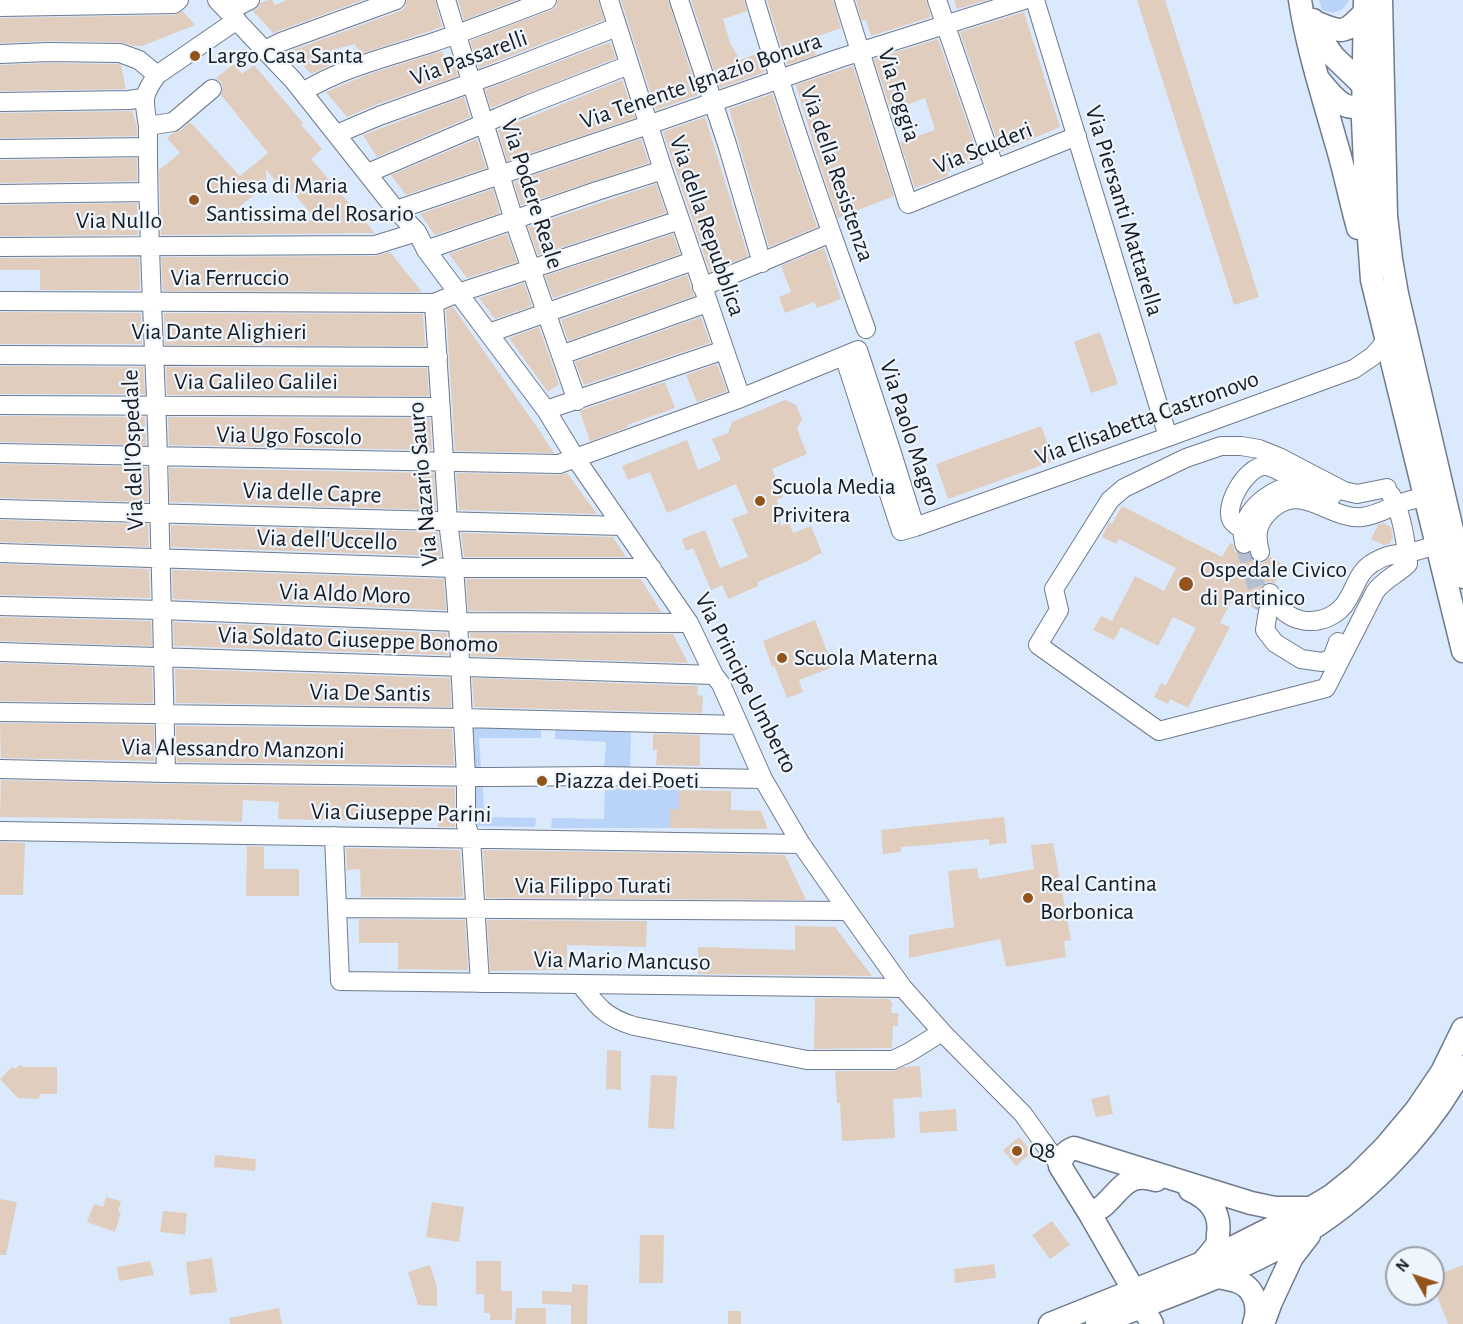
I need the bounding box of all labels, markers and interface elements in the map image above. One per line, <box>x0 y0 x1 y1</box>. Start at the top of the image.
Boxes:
street label: Via Passarelli <box>407 24 531 92</box>
street label: Via Tenente Ignazio Bonura <box>577 26 825 136</box>
place label: Largo Casa Santa <box>207 42 363 70</box>
street label: Via Foggia <box>871 45 927 145</box>
marker: Largo Casa Santa <box>188 49 202 63</box>
street label: Via della Resistenza <box>793 83 881 265</box>
street label: Via Piersanti Mattarella <box>1078 102 1170 320</box>
street label: Via Scuderi <box>930 115 1036 181</box>
street label: Via Podere Reale <box>494 116 570 272</box>
street label: Via della Repubblica <box>663 132 751 320</box>
place label: Chiesa di Maria Santissima del Rosario <box>206 172 414 228</box>
marker: Chiesa di Maria Santissima del Rosario <box>187 193 201 207</box>
street label: Via Nullo <box>76 207 162 235</box>
street label: Via Ferruccio <box>171 264 289 292</box>
street label: Via Dante Alighieri <box>131 318 307 346</box>
street label: Via Paolo Magro <box>873 356 947 510</box>
street label: Via Elisabetta Castronovo <box>1031 364 1263 472</box>
street label: Via Galileo Galilei <box>174 368 338 396</box>
street label: Via dell'Ospedale <box>116 369 150 531</box>
street label: Via Nazario Sauro <box>401 401 445 567</box>
street label: Via Ugo Foscolo <box>216 420 362 452</box>
place label: Scuola Media Privitera <box>772 473 896 529</box>
street label: Via delle Capre <box>242 476 382 510</box>
marker: Scuola Media Privitera <box>753 494 767 508</box>
street label: Via dell'Uccello <box>256 523 398 557</box>
place label: Ospedale Civico di Partinico <box>1200 556 1347 612</box>
marker: Ospedale Civico di Partinico <box>1177 575 1195 593</box>
street label: Via Aldo Moro <box>279 577 411 611</box>
street label: Via Principe Umberto <box>688 588 804 778</box>
street label: Via Soldato Giuseppe Bonomo <box>217 621 499 659</box>
place label: Scuola Materna <box>794 644 938 672</box>
marker: Scuola Materna <box>775 651 789 665</box>
street label: Via De Santis <box>309 678 431 708</box>
street label: Via Alessandro Manzoni <box>121 733 345 765</box>
place label: Piazza dei Poeti <box>554 767 699 795</box>
marker: Piazza dei Poeti <box>535 774 549 788</box>
street label: Via Giuseppe Parini <box>310 797 492 829</box>
place label: Real Cantina Borbonica <box>1040 870 1157 926</box>
street label: Via Filippo Turati <box>515 872 671 900</box>
marker: Real Cantina Borbonica <box>1021 891 1035 905</box>
street label: Via Mario Mancuso <box>533 945 711 977</box>
place label: Q8 <box>1029 1137 1056 1165</box>
marker: Q8 <box>1010 1144 1024 1158</box>
north arrow <box>1385 1246 1445 1306</box>
text: N <box>1393 1256 1412 1275</box>

